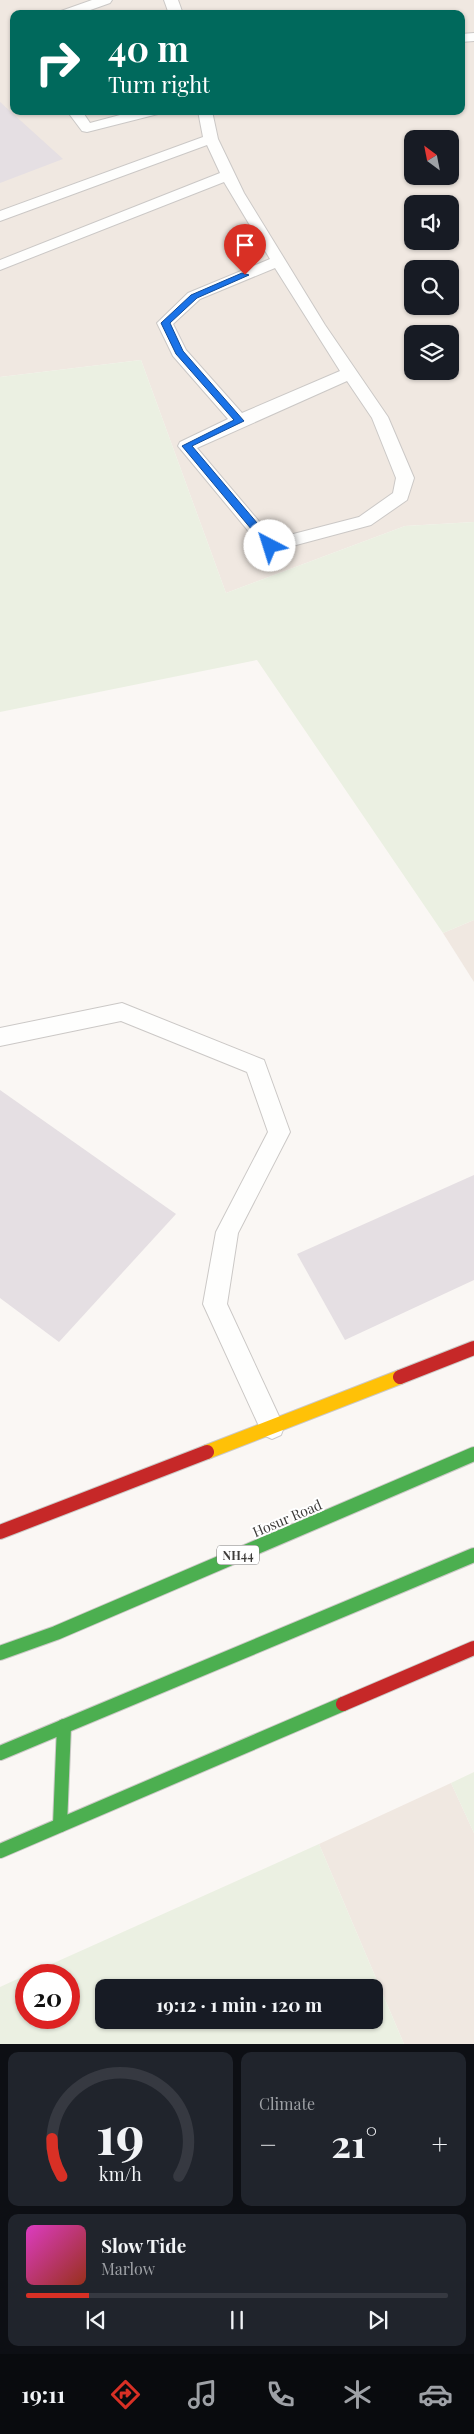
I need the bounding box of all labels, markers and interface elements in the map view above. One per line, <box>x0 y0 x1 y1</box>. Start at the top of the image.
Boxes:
text: 40 m <box>108 24 189 71</box>
icon: right <box>25 30 90 95</box>
text: Turn right <box>108 69 210 99</box>
north arrow <box>404 130 459 185</box>
map controls <box>404 130 459 380</box>
button: sound <box>404 195 459 250</box>
pin <box>224 224 266 275</box>
icon: arrive <box>231 231 259 259</box>
button: search <box>404 260 459 315</box>
button: layers <box>404 325 459 380</box>
position arrow <box>243 519 295 571</box>
street label: Hosur Road <box>249 1495 325 1541</box>
road number: NH44 <box>217 1546 259 1564</box>
speed limit sign: 20 <box>15 1964 80 2029</box>
text: 19:12 · 1 min · 120 m <box>156 1991 322 2017</box>
text: Climate <box>259 2093 315 2114</box>
text: 19 <box>96 2099 145 2168</box>
text: 21° <box>331 2117 377 2168</box>
text: − <box>259 2125 277 2162</box>
text: + <box>432 2125 448 2162</box>
text: km/h <box>99 2162 142 2185</box>
text: Slow Tide <box>101 2232 186 2258</box>
text: Marlow <box>101 2258 155 2279</box>
icon: previous <box>82 2306 110 2334</box>
icon: pause <box>223 2306 251 2334</box>
icon: next <box>364 2306 392 2334</box>
icon: directions <box>108 2377 143 2412</box>
icon: music <box>185 2377 220 2412</box>
icon: phone <box>263 2377 298 2412</box>
icon: climate <box>340 2377 375 2412</box>
icon: car <box>418 2377 453 2412</box>
text: 19:11 <box>21 2379 65 2409</box>

